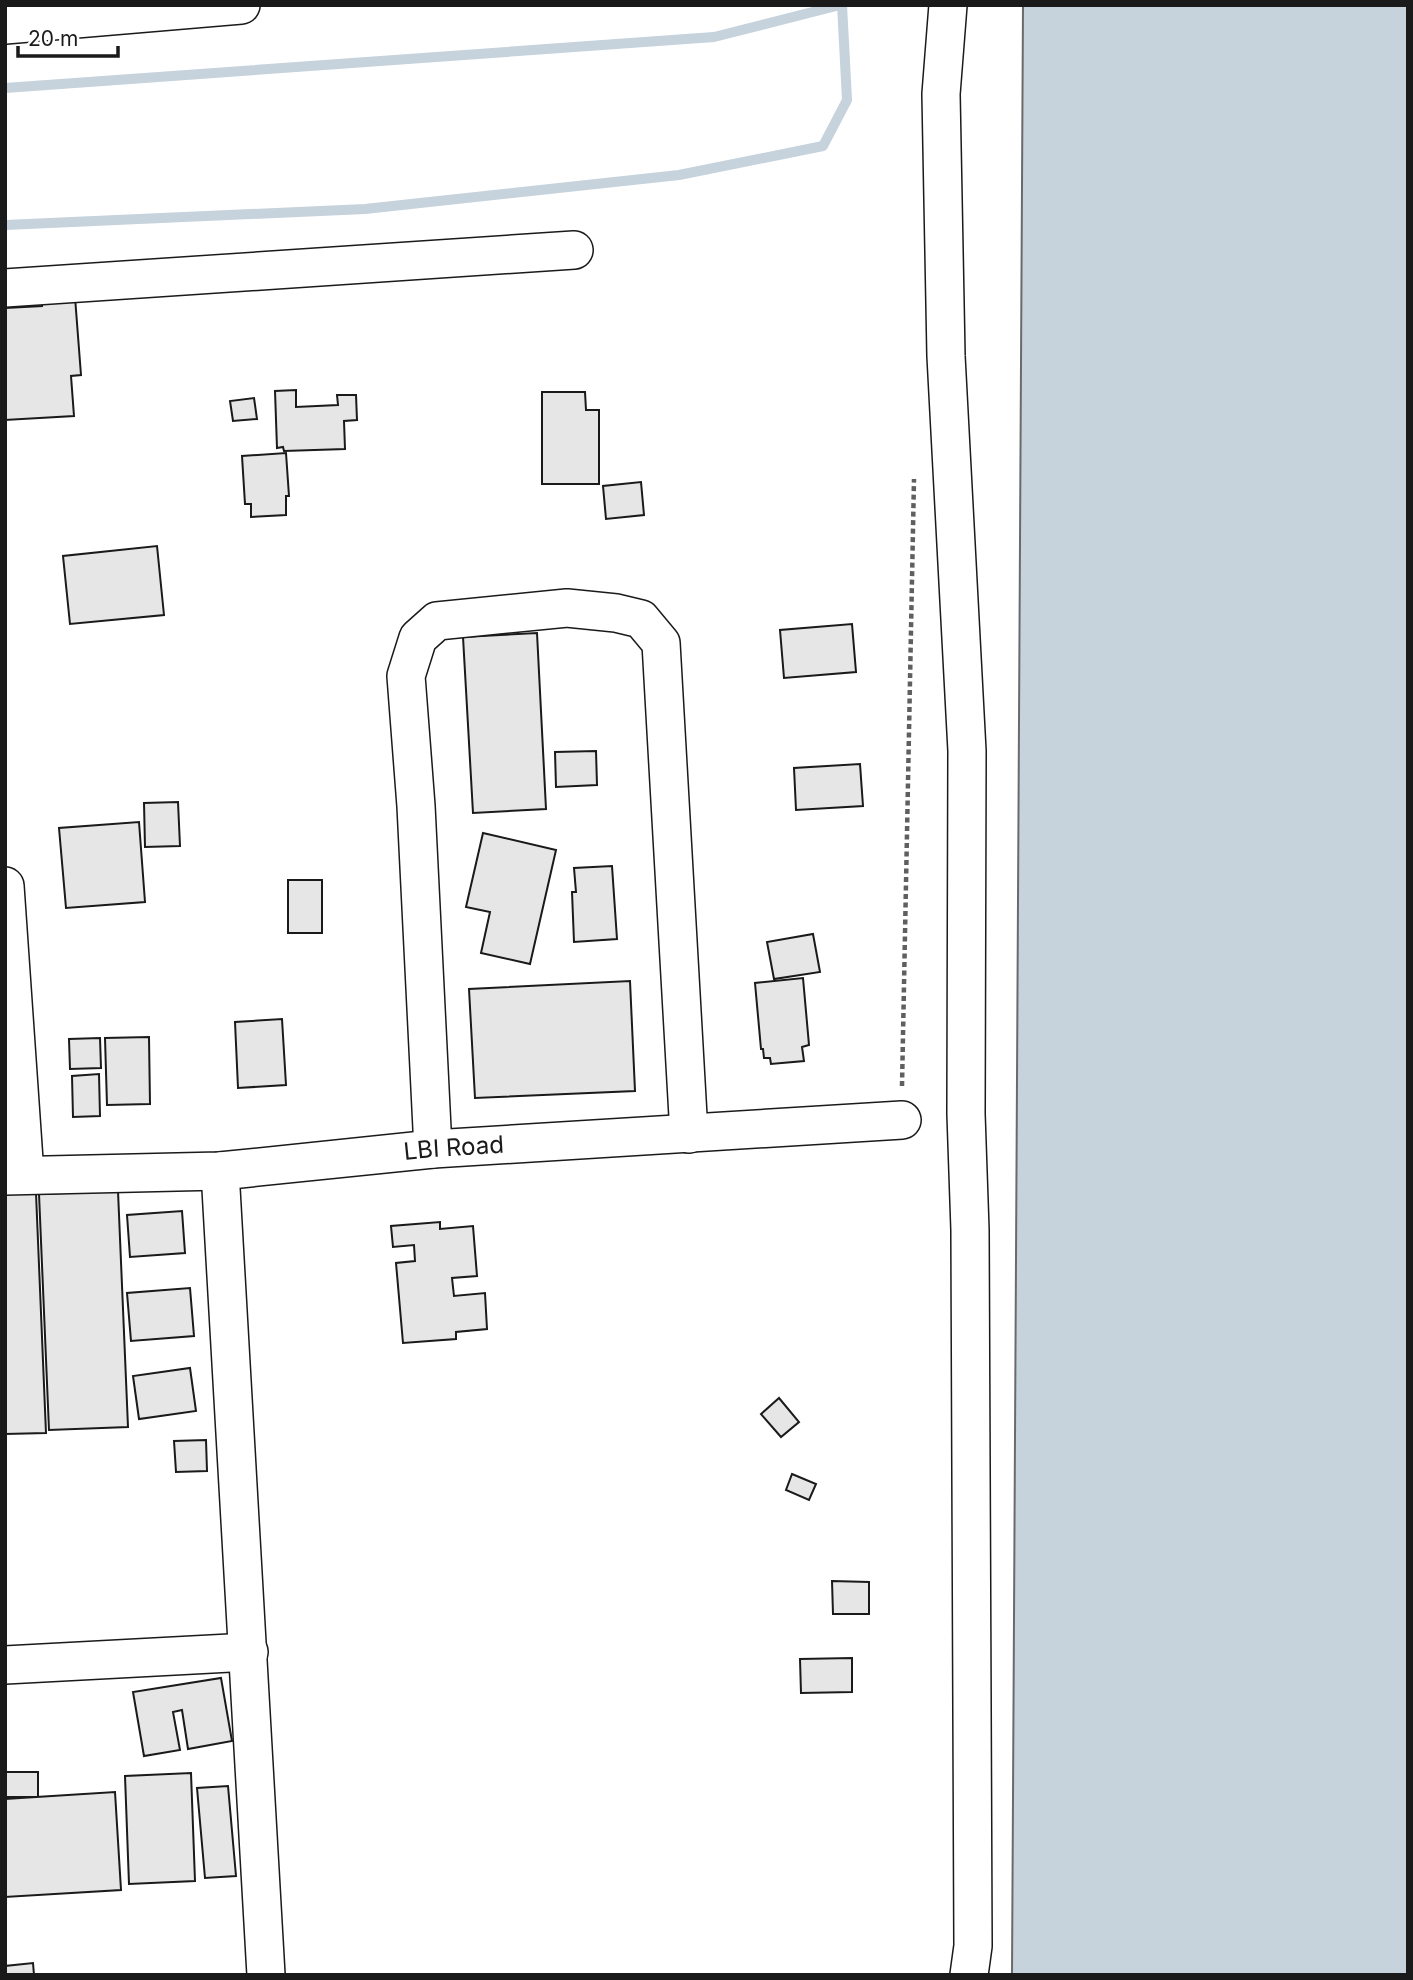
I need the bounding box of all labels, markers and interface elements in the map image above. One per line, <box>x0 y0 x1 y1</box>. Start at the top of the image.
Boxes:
scale bar <box>18 14 117 58</box>
text: 20 m <box>28 26 78 51</box>
street label: LBI Road <box>402 1130 505 1166</box>

